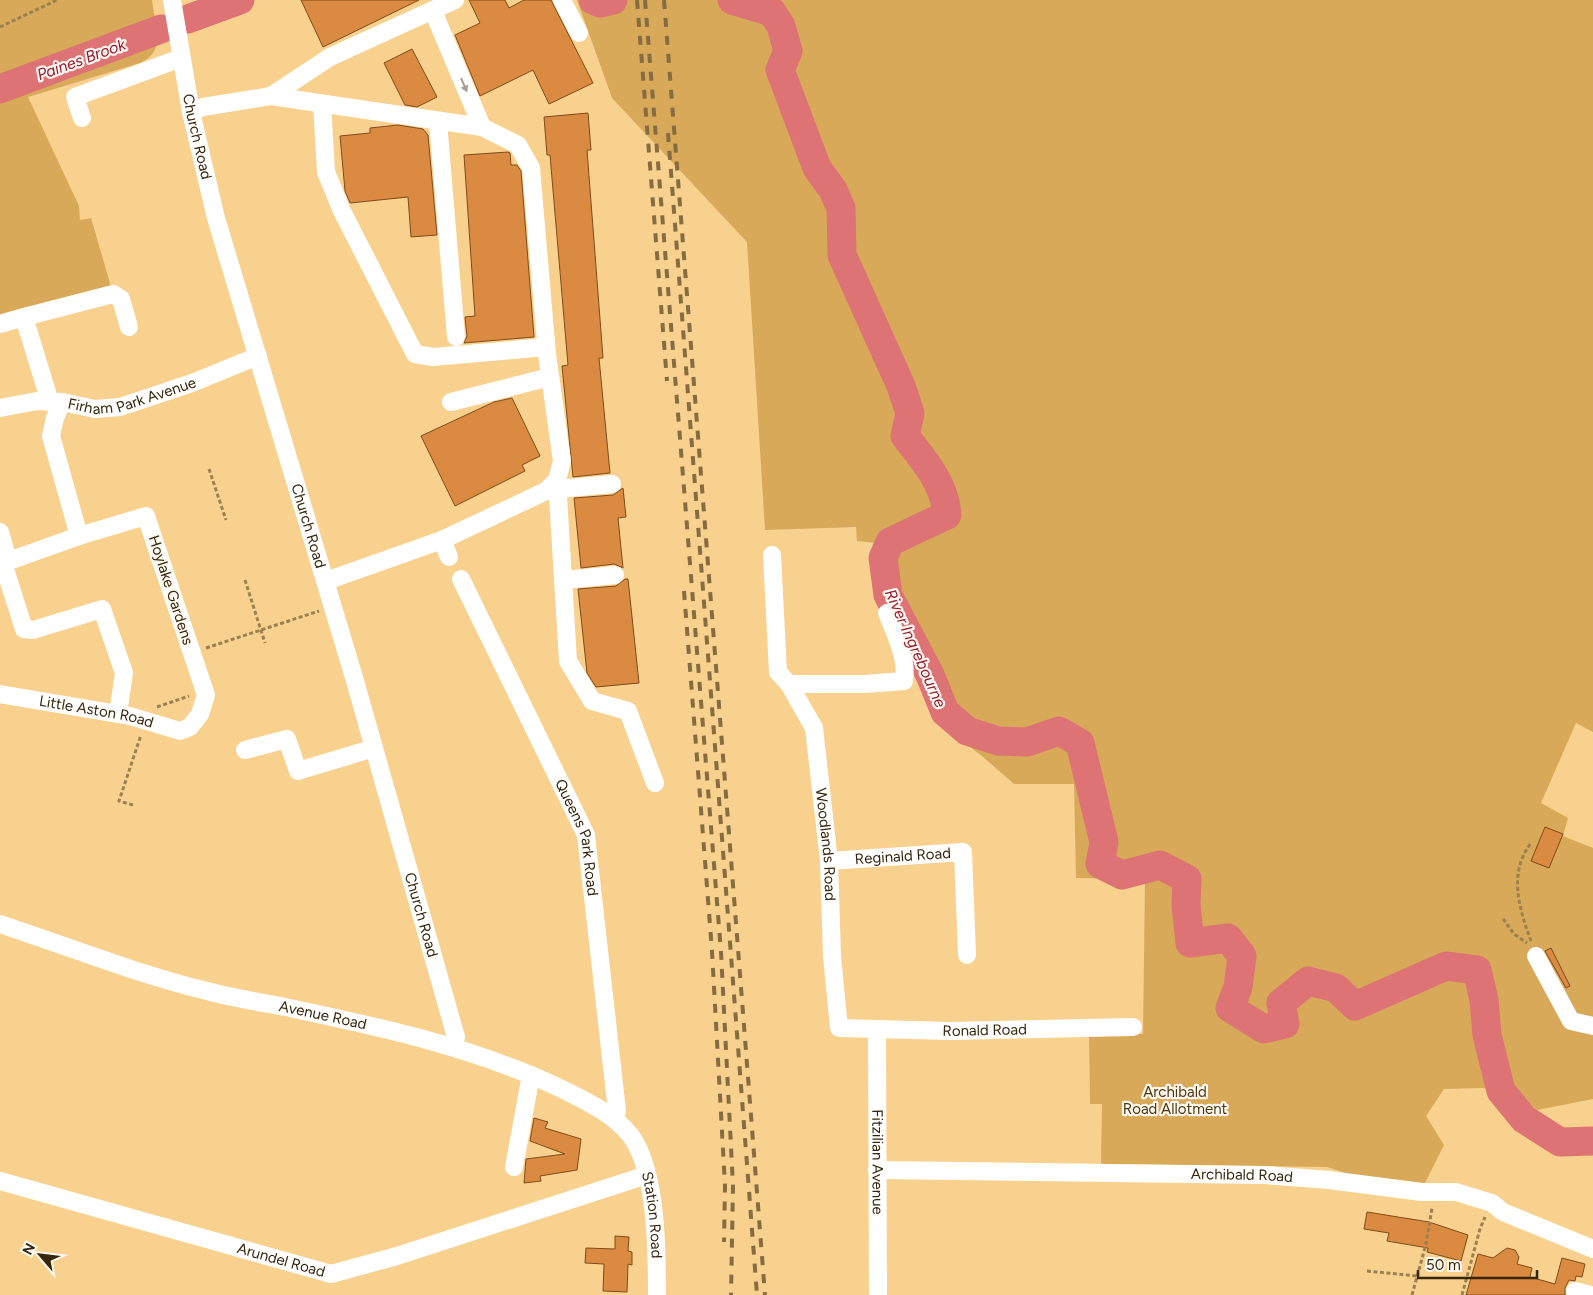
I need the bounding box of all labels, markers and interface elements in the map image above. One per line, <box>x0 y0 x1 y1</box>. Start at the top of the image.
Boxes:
water label: Paines Brook <box>34 34 129 84</box>
one-way arrow <box>461 78 469 92</box>
street label: Church Road <box>179 92 216 181</box>
street label: Firham Park Avenue <box>66 373 198 418</box>
street label: Church Road <box>287 481 330 570</box>
street label: Hoylake Gardens <box>145 533 197 647</box>
water label: River Ingrebourne <box>881 586 950 711</box>
street label: Little Aston Road <box>38 692 156 732</box>
street label: Queens Park Road <box>551 776 602 897</box>
street label: Woodlands Road <box>812 787 839 901</box>
street label: Reginald Road <box>854 844 951 868</box>
street label: Church Road <box>401 870 442 959</box>
street label: Avenue Road <box>278 997 368 1033</box>
street label: Ronald Road <box>942 1020 1027 1040</box>
park label: Archibald Road Allotment <box>1123 1083 1228 1118</box>
street label: Fitzilian Avenue <box>868 1109 887 1215</box>
street label: Archibald Road <box>1191 1165 1294 1186</box>
street label: Station Road <box>638 1170 666 1259</box>
north arrow <box>15 1230 65 1280</box>
street label: Arundel Road <box>235 1239 327 1281</box>
text: N <box>19 1240 39 1258</box>
scale bar <box>1418 1248 1537 1280</box>
text: 50 m <box>1426 1256 1461 1274</box>

